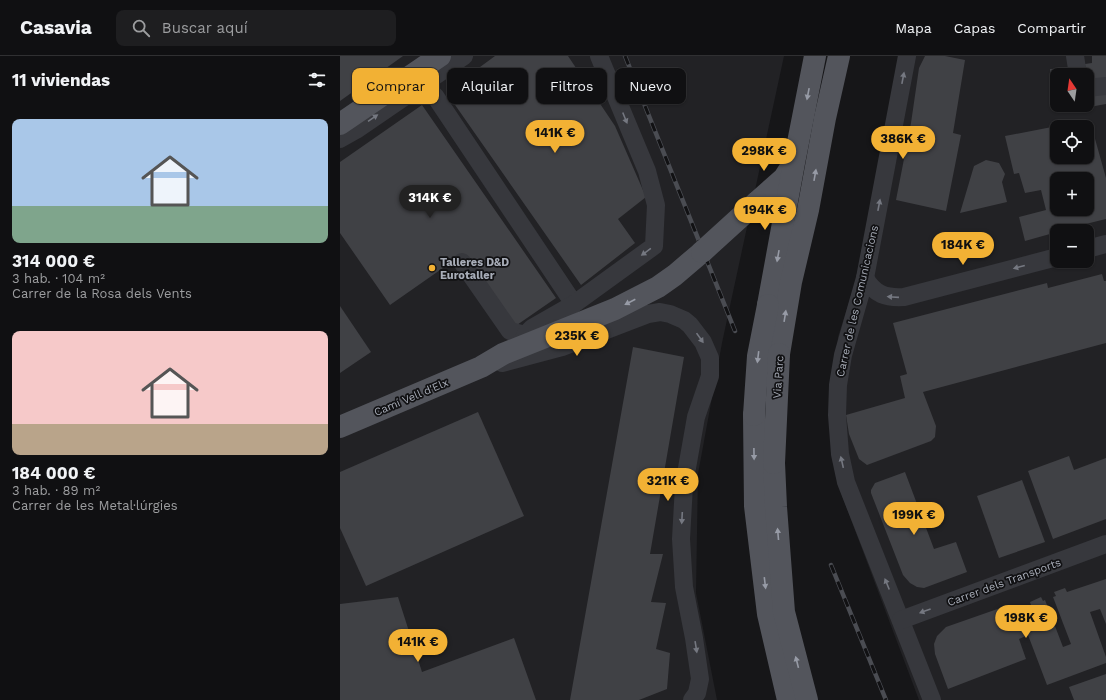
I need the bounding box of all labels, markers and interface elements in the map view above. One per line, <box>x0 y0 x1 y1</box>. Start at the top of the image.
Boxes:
search box <box>116 10 396 46</box>
text: Casavia <box>20 16 92 39</box>
icon: search <box>130 17 152 39</box>
text: Buscar aquí <box>162 19 248 37</box>
text: Mapa <box>895 20 932 36</box>
text: Capas <box>954 20 995 36</box>
text: Compartir <box>1017 20 1086 36</box>
chip: Comprar <box>352 68 439 104</box>
chip: Alquilar <box>447 68 528 104</box>
chip: Filtros <box>536 68 607 104</box>
chip: Nuevo <box>615 68 686 104</box>
north arrow <box>1050 68 1094 112</box>
map controls <box>1050 68 1094 268</box>
icon: filters <box>306 69 328 91</box>
text: 11 viviendas <box>12 70 110 90</box>
one-way arrow <box>900 71 906 84</box>
one-way arrow <box>805 88 811 100</box>
one-way arrow <box>623 112 629 124</box>
one-way arrow <box>368 114 378 122</box>
pin: 141K € <box>522 120 588 154</box>
button: locate <box>1050 120 1094 164</box>
text: 141K € <box>534 125 576 140</box>
pin: 386K € <box>870 126 936 160</box>
text: 386K € <box>880 131 926 146</box>
pin: 298K € <box>731 138 797 172</box>
text: 298K € <box>741 143 787 158</box>
icon: home <box>134 145 206 217</box>
one-way arrow <box>812 169 818 181</box>
button: + <box>1050 172 1094 216</box>
pin: 314K € <box>397 185 463 219</box>
text: 314K € <box>408 190 452 205</box>
pin: 194K € <box>732 197 798 231</box>
one-way arrow <box>876 199 882 211</box>
text: 194K € <box>743 202 787 217</box>
street label: Carrer de les Comunicacions <box>834 224 881 378</box>
button: − <box>1050 224 1094 268</box>
pin: 184K € <box>930 232 996 266</box>
text: 184K € <box>941 237 985 252</box>
one-way arrow <box>641 248 651 256</box>
one-way arrow <box>774 250 780 263</box>
text: 314 000 € <box>12 251 95 271</box>
place label: Talleres D&D Eurotaller <box>440 256 509 282</box>
marker: Talleres D&D Eurotaller <box>427 263 437 273</box>
one-way arrow <box>1013 264 1025 270</box>
text: 3 hab. · 104 m² <box>12 271 105 286</box>
text: Carrer de la Rosa dels Vents <box>12 286 192 301</box>
one-way arrow <box>887 293 899 300</box>
one-way arrow <box>624 299 635 305</box>
one-way arrow <box>782 310 788 322</box>
pin: 235K € <box>544 323 610 357</box>
text: 235K € <box>555 328 599 343</box>
one-way arrow <box>696 333 704 343</box>
one-way arrow <box>755 351 761 363</box>
street label: Via Parc <box>771 355 786 399</box>
icon: home <box>134 357 206 429</box>
street label: Camí Vell d'Elx <box>372 376 450 419</box>
one-way arrow <box>751 448 757 461</box>
one-way arrow <box>838 456 844 468</box>
text: 184 000 € <box>12 463 95 483</box>
pin: 321K € <box>635 468 701 502</box>
text: 321K € <box>647 473 689 488</box>
text: 3 hab. · 89 m² <box>12 483 100 498</box>
text: Carrer de les Metal·lúrgies <box>12 498 177 513</box>
pin: 199K € <box>881 502 947 536</box>
text: 199K € <box>892 507 936 522</box>
one-way arrow <box>679 512 686 524</box>
one-way arrow <box>774 528 781 540</box>
street label: Carrer dels Transports <box>946 556 1063 609</box>
one-way arrow <box>761 577 768 589</box>
one-way arrow <box>883 577 889 589</box>
pin: 198K € <box>993 605 1059 639</box>
one-way arrow <box>919 609 931 615</box>
text: 198K € <box>1004 610 1048 625</box>
pin: 141K € <box>385 629 451 663</box>
text: 141K € <box>397 634 439 649</box>
one-way arrow <box>693 641 699 653</box>
one-way arrow <box>793 656 799 669</box>

